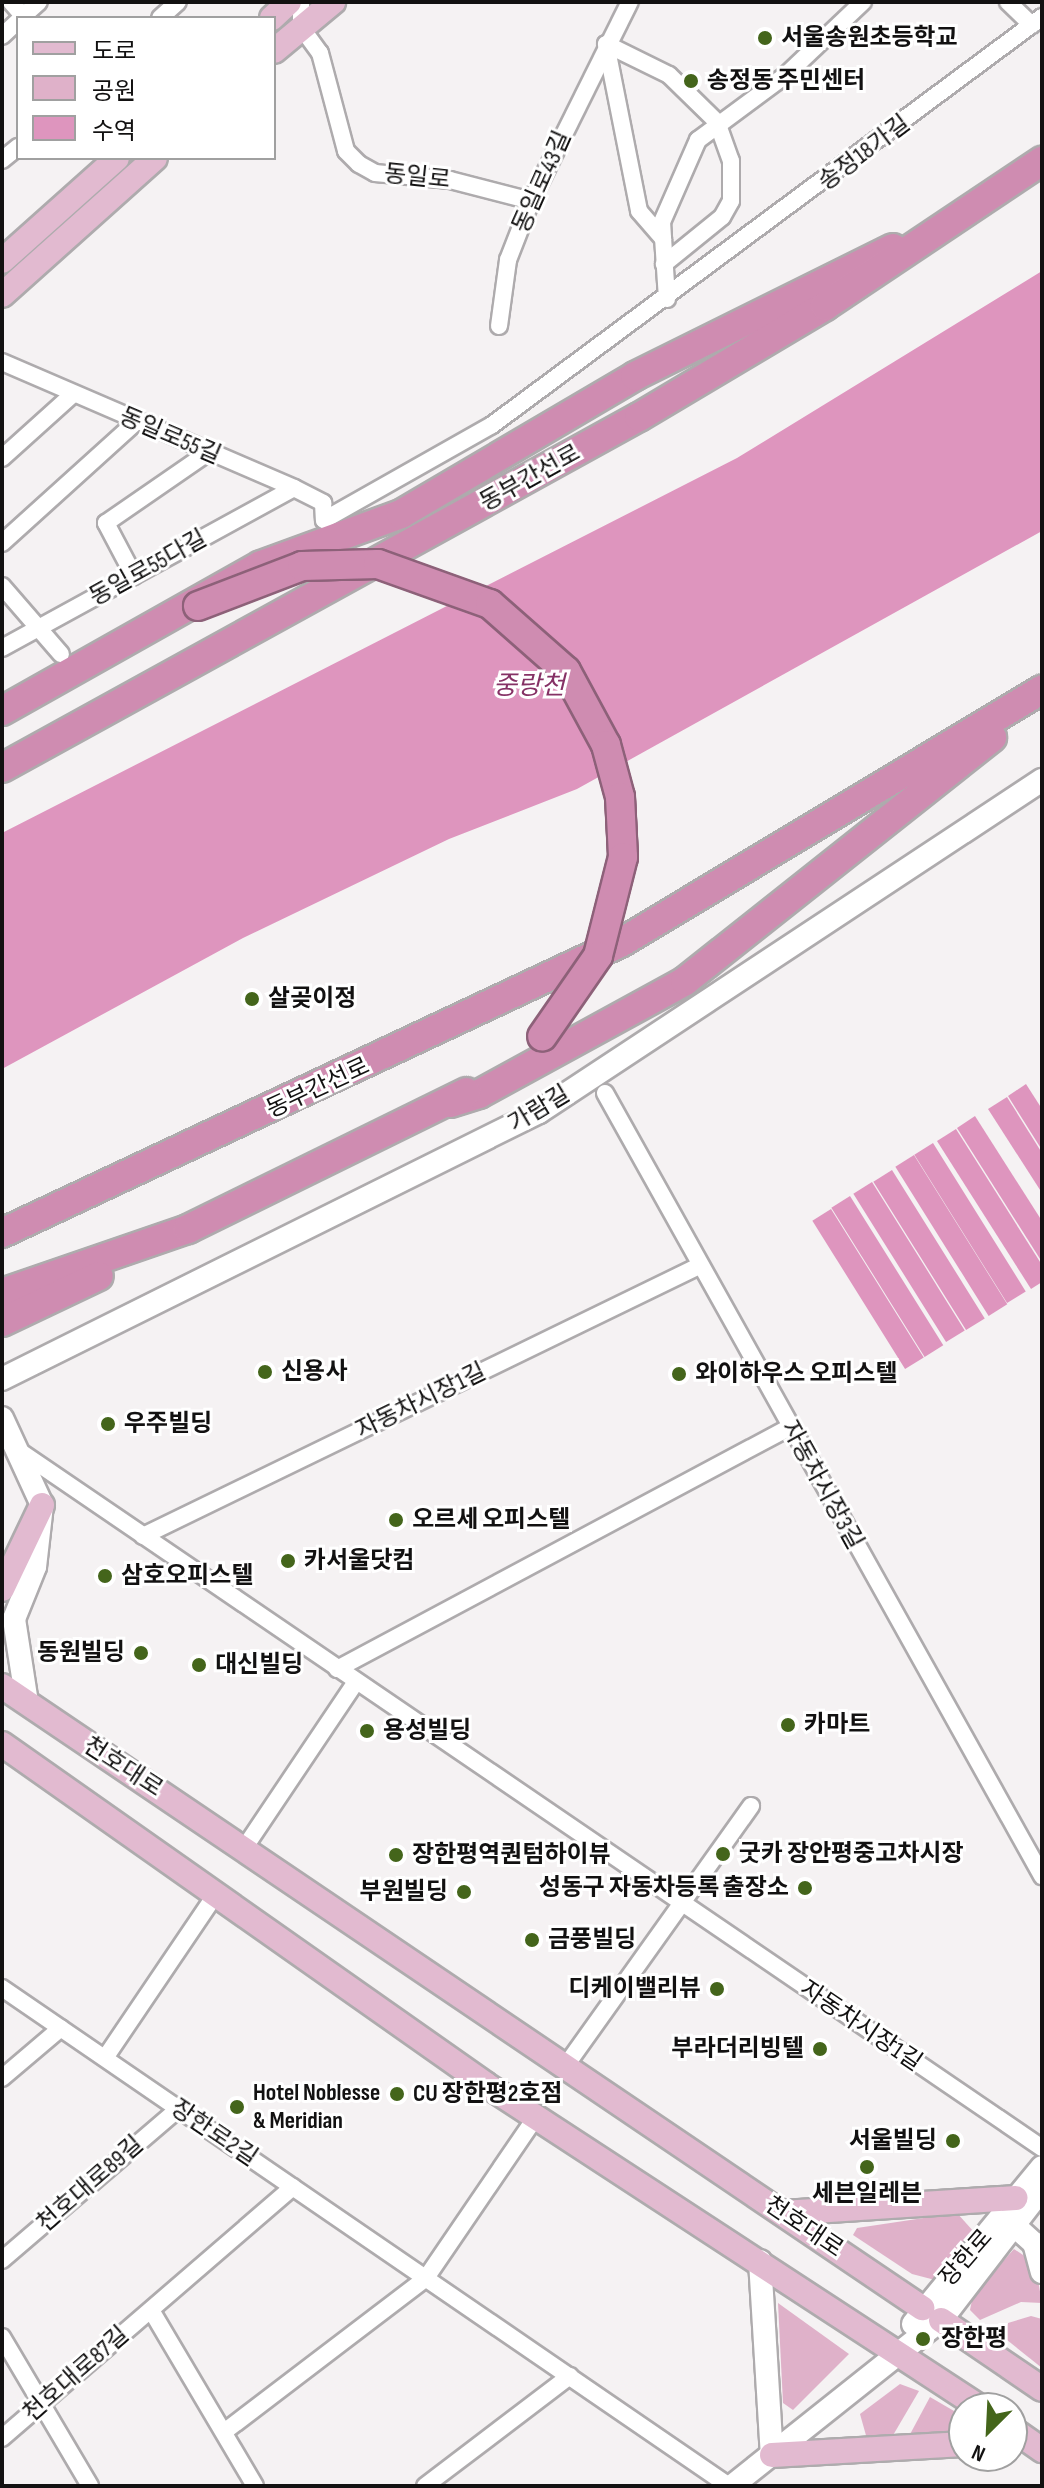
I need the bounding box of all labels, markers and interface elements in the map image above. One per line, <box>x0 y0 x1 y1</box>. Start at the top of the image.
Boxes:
legend <box>16 16 276 160</box>
place label: 서울송원초등학교 <box>781 24 958 52</box>
marker: 서울송원초등학교 <box>756 29 774 47</box>
text: 도로 <box>92 37 136 66</box>
place label: 송정동 주민센터 <box>707 67 865 95</box>
marker: 송정동 주민센터 <box>682 72 700 90</box>
text: 공원 <box>92 77 136 106</box>
street label: 송정18가길 <box>813 109 915 197</box>
text: 수역 <box>92 117 136 146</box>
street label: 동일로43길 <box>507 127 577 237</box>
street label: 동일로 <box>383 159 451 195</box>
street label: 동일로55길 <box>115 402 225 470</box>
street label: 동부간선로 <box>475 439 585 517</box>
street label: 동일로55다길 <box>84 524 212 612</box>
water label: 중랑천 <box>493 671 565 703</box>
place label: 살곶이정 <box>268 985 356 1013</box>
marker: 살곶이정 <box>243 990 261 1008</box>
street label: 동부간선로 <box>262 1052 374 1124</box>
street label: 가람길 <box>503 1080 575 1138</box>
street label: 자동차시장1길 <box>351 1357 491 1445</box>
place label: 신용사 <box>281 1358 347 1386</box>
place label: 와이하우스 오피스텔 <box>695 1360 897 1388</box>
marker: 신용사 <box>256 1363 274 1381</box>
marker: 와이하우스 오피스텔 <box>670 1365 688 1383</box>
place label: 우주빌딩 <box>124 1410 212 1438</box>
marker: 우주빌딩 <box>99 1415 117 1433</box>
street label: 자동차시장3길 <box>775 1416 869 1554</box>
place label: 오르세 오피스텔 <box>412 1506 570 1534</box>
marker: 오르세 오피스텔 <box>387 1511 405 1529</box>
place label: 카서울닷컴 <box>304 1547 414 1575</box>
marker: 카서울닷컴 <box>279 1552 297 1570</box>
place label: 삼호오피스텔 <box>121 1562 253 1590</box>
marker: 삼호오피스텔 <box>96 1567 114 1585</box>
place label: 동원빌딩 <box>37 1639 125 1667</box>
marker: 동원빌딩 <box>132 1644 150 1662</box>
place label: 대신빌딩 <box>215 1651 303 1679</box>
marker: 대신빌딩 <box>190 1656 208 1674</box>
place label: 카마트 <box>804 1711 870 1739</box>
marker: 카마트 <box>779 1716 797 1734</box>
place label: 용성빌딩 <box>383 1717 471 1745</box>
marker: 용성빌딩 <box>358 1722 376 1740</box>
street label: 천호대로 <box>78 1731 168 1803</box>
place label: 굿카 장안평중고차시장 <box>739 1840 964 1868</box>
place label: 장한평역퀀텀하이뷰 <box>412 1841 611 1869</box>
marker: 굿카 장안평중고차시장 <box>714 1845 732 1863</box>
marker: 장한평역퀀텀하이뷰 <box>387 1846 405 1864</box>
place label: 성동구 자동차등록 출장소 <box>539 1874 789 1902</box>
place label: 부원빌딩 <box>360 1878 448 1906</box>
marker: 성동구 자동차등록 출장소 <box>796 1879 814 1897</box>
marker: 부원빌딩 <box>455 1883 473 1901</box>
place label: 금풍빌딩 <box>548 1926 636 1954</box>
marker: 금풍빌딩 <box>523 1931 541 1949</box>
place label: 디케이밸리뷰 <box>569 1975 701 2003</box>
street label: 자동차시장1길 <box>795 1975 927 2077</box>
marker: 디케이밸리뷰 <box>708 1980 726 1998</box>
place label: 부라더리빙텔 <box>672 2035 804 2063</box>
marker: 부라더리빙텔 <box>811 2040 829 2058</box>
place label: Hotel Noblesse & Meridian <box>253 2079 380 2135</box>
place label: CU 장한평2호점 <box>413 2080 562 2108</box>
marker: CU 장한평2호점 <box>388 2085 406 2103</box>
street label: 장한로2길 <box>165 2094 263 2172</box>
marker: Hotel Noblesse & Meridian <box>228 2098 246 2116</box>
place label: 서울빌딩 <box>849 2127 937 2155</box>
street label: 천호대로89길 <box>31 2130 149 2238</box>
marker: 서울빌딩 <box>944 2132 962 2150</box>
marker: 세븐일레븐 <box>858 2158 876 2176</box>
place label: 세븐일레븐 <box>812 2180 922 2208</box>
street label: 천호대로 <box>759 2190 849 2264</box>
street label: 장한로 <box>933 2224 999 2292</box>
street label: 천호대로87길 <box>17 2320 135 2428</box>
place label: 장한평 <box>941 2325 1007 2353</box>
marker: 장한평 <box>912 2328 934 2350</box>
north arrow <box>948 2392 1028 2472</box>
text: N <box>968 2438 990 2467</box>

